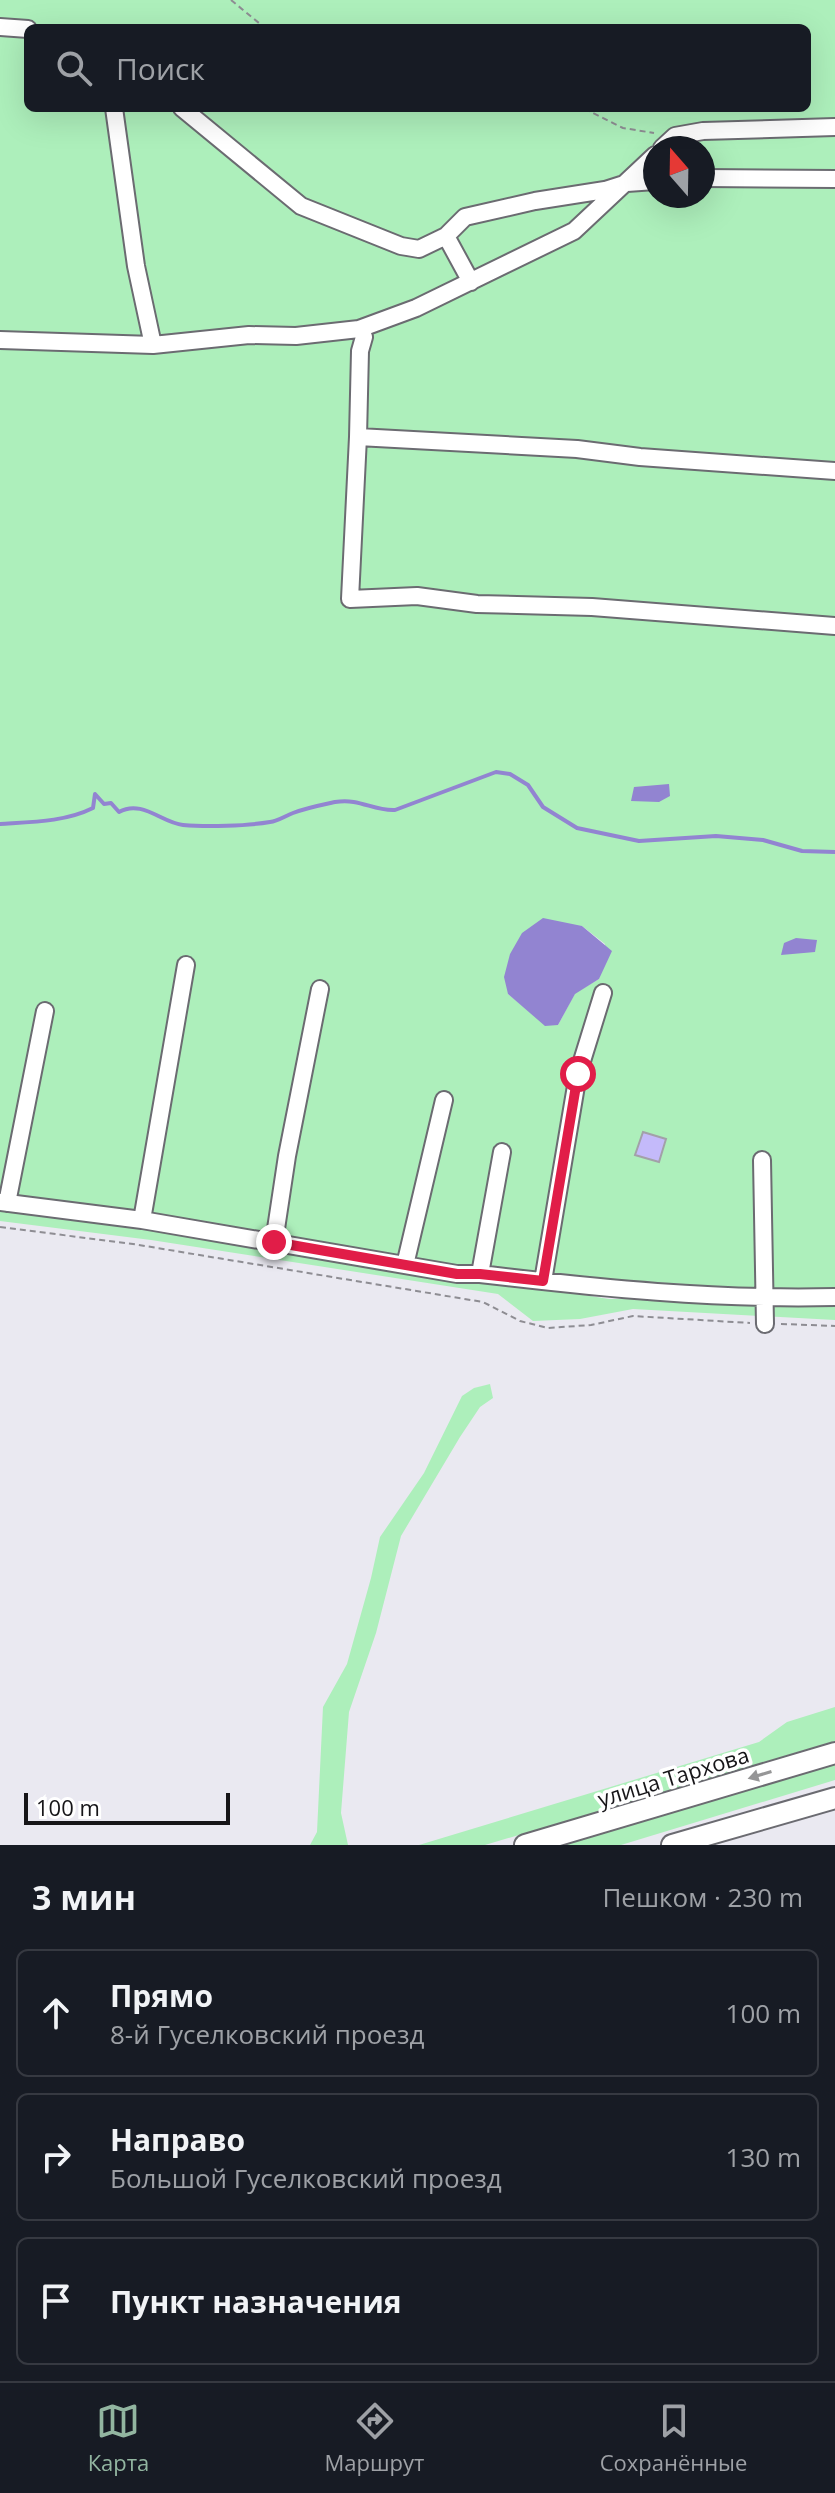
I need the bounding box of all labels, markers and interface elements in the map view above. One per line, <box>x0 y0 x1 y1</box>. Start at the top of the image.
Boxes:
search box <box>24 24 811 112</box>
icon: search <box>52 46 96 90</box>
text: Поиск <box>116 48 205 89</box>
north arrow <box>643 136 715 208</box>
route start <box>560 1056 596 1092</box>
route end <box>256 1224 292 1260</box>
street label: улица Тархова <box>594 1739 752 1813</box>
one-way arrow <box>748 1769 772 1782</box>
scale bar <box>24 1789 230 1825</box>
text: 100 m <box>36 1792 100 1822</box>
text: 3 мин <box>32 1874 136 1920</box>
text: Пешком · 230 m <box>602 1879 803 1915</box>
text: Прямо <box>110 1975 213 2016</box>
icon: ahead <box>34 1991 78 2035</box>
text: 100 m <box>726 1995 801 2031</box>
text: 8-й Гуселковский проезд <box>110 2016 424 2052</box>
text: Направо <box>110 2119 245 2160</box>
icon: right <box>34 2135 78 2179</box>
text: 130 m <box>726 2139 801 2175</box>
text: Большой Гуселковский проезд <box>110 2160 502 2196</box>
icon: arrive <box>34 2279 78 2323</box>
text: Пункт назначения <box>110 2281 402 2322</box>
tab: Карта <box>88 2399 149 2477</box>
tab: Маршрут <box>325 2399 424 2477</box>
tab: Сохранённые <box>600 2399 747 2477</box>

